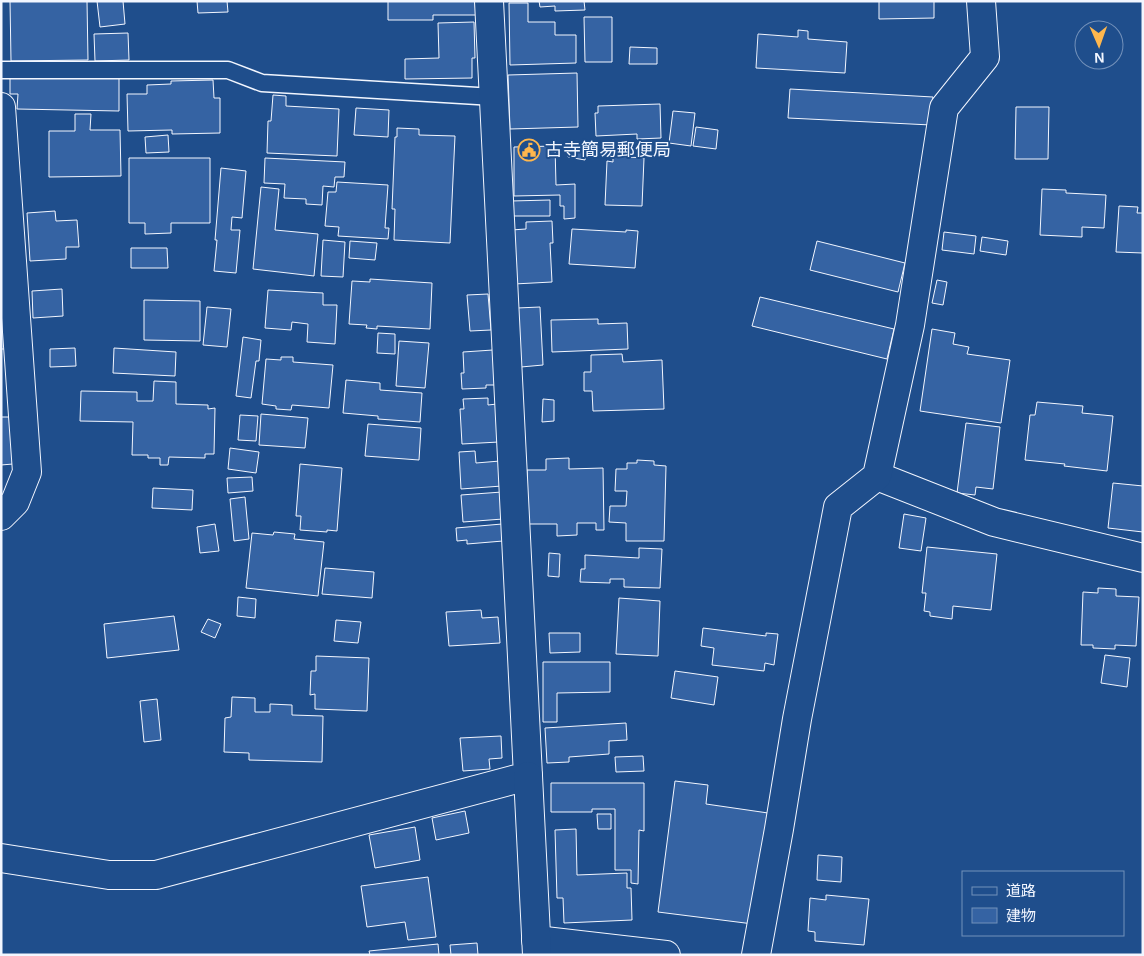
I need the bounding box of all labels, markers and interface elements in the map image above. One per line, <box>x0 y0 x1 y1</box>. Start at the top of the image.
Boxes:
north arrow <box>1074 20 1124 70</box>
text: N <box>1094 50 1105 66</box>
public building icon: 古寺簡易郵便局 <box>517 138 541 162</box>
place label: 古寺簡易郵便局 <box>545 140 671 160</box>
legend <box>962 871 1124 936</box>
text: 道路 <box>1006 882 1036 899</box>
text: 建物 <box>1006 907 1036 924</box>

